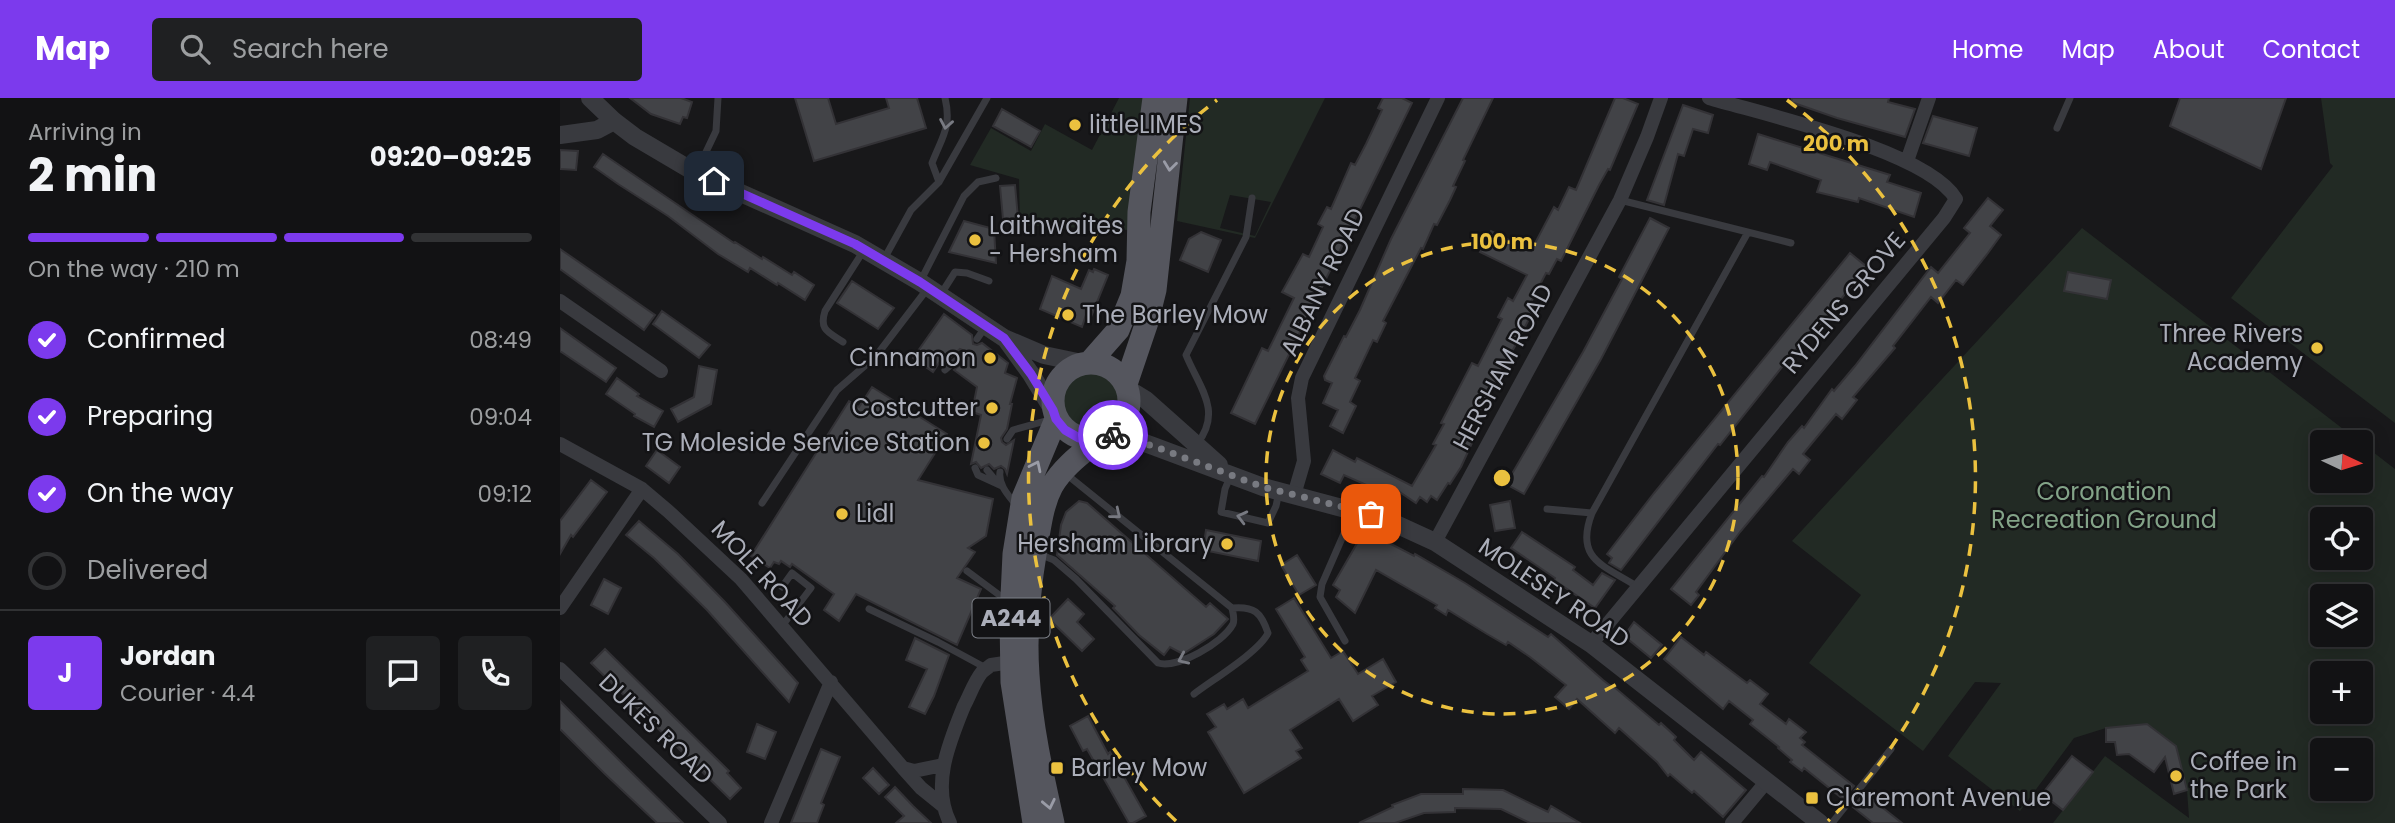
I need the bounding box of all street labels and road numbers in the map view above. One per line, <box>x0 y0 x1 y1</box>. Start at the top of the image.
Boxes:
street label: ALBANY ROAD <box>1272 202 1373 362</box>
street label: RYDENS GROVE <box>1774 225 1913 381</box>
street label: HERSHAM ROAD <box>1445 278 1560 456</box>
street label: MOLE ROAD <box>704 513 821 634</box>
street label: MOLESEY ROAD <box>1472 530 1636 655</box>
road number: A244 <box>972 598 1050 638</box>
street label: DUKES ROAD <box>592 666 721 792</box>

